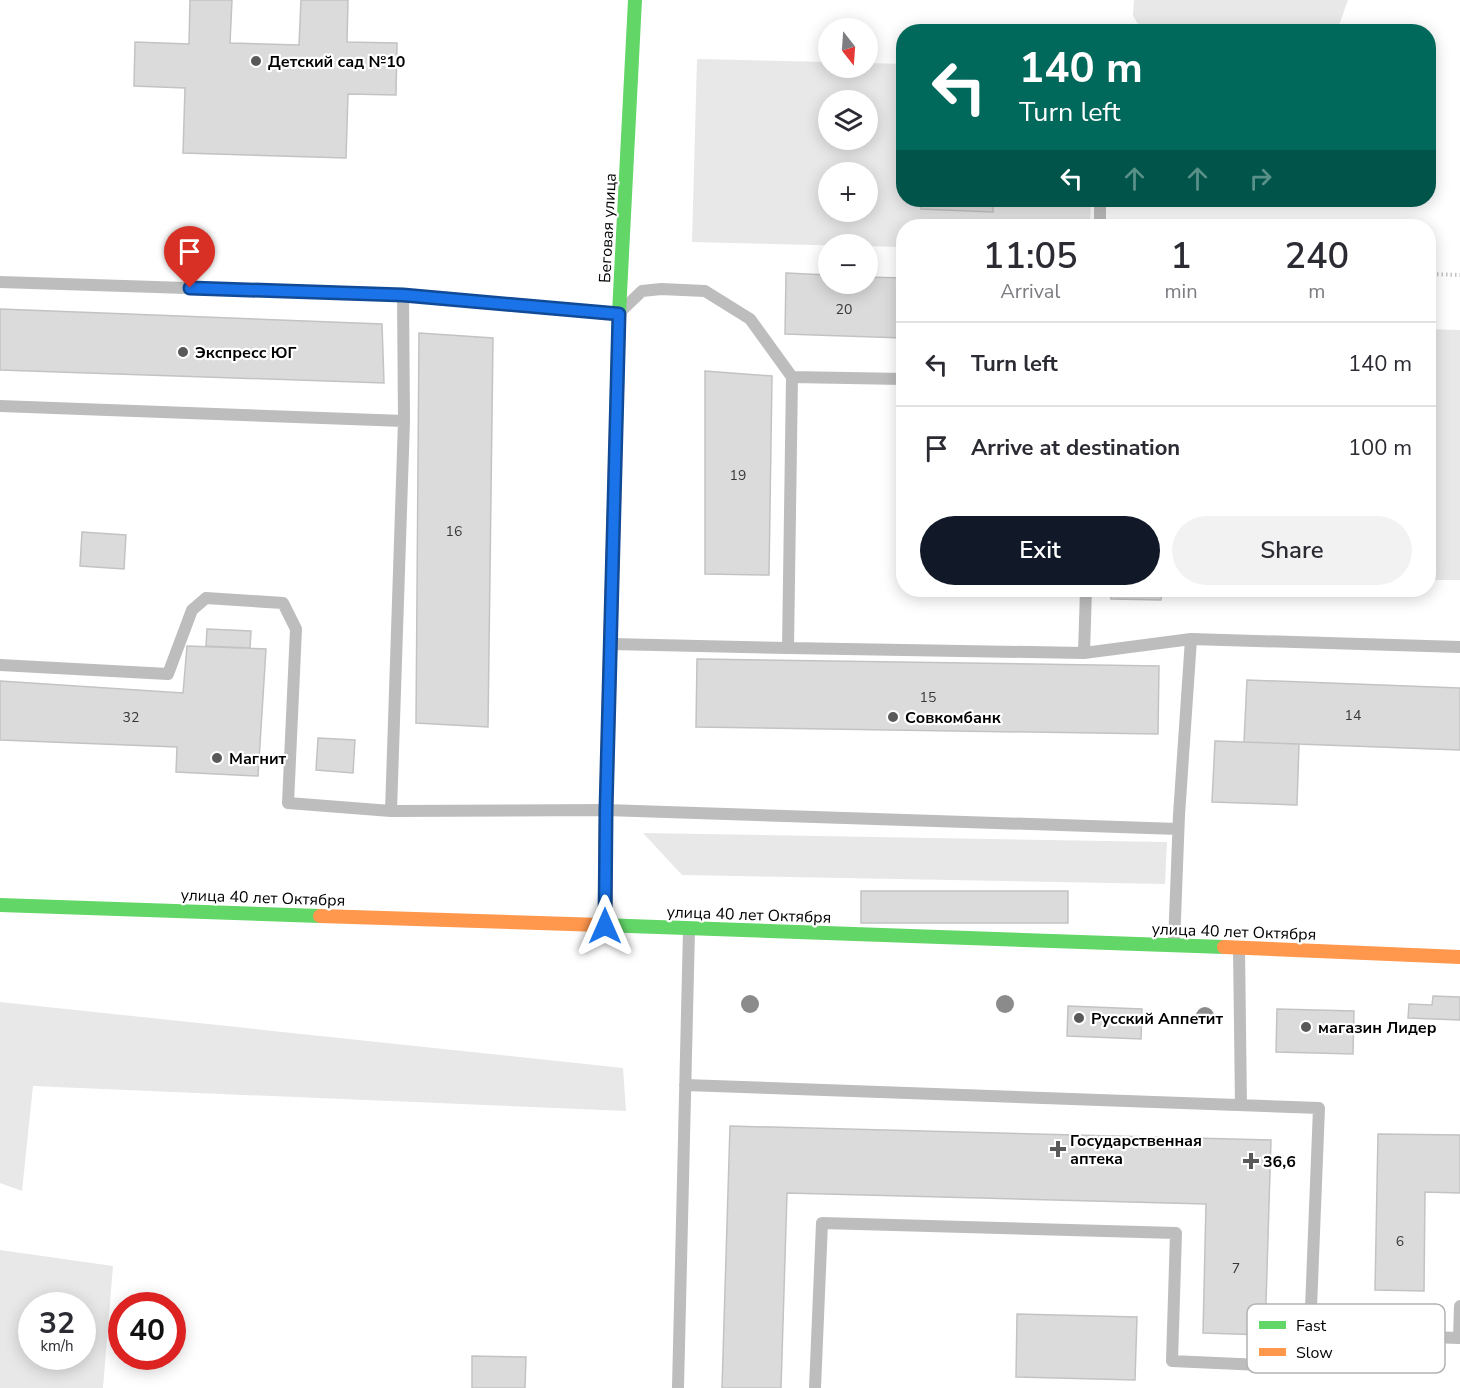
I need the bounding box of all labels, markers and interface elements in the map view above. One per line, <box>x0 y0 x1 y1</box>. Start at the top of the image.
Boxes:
north arrow <box>818 18 878 78</box>
map controls <box>818 18 878 294</box>
text: 140 m <box>1019 40 1143 97</box>
icon: left <box>920 48 998 126</box>
place label: Детский сад №10 <box>268 51 405 73</box>
marker: Детский сад №10 <box>249 54 263 68</box>
button: layers <box>818 90 878 150</box>
text: Turn left <box>1019 94 1120 131</box>
button: + <box>818 162 878 222</box>
icon: left <box>1055 162 1088 195</box>
icon: ahead <box>1118 162 1151 195</box>
icon: ahead <box>1181 162 1214 195</box>
icon: right <box>1244 162 1277 195</box>
street label: Беговая улица <box>594 173 622 284</box>
pin <box>164 226 215 288</box>
text: 11:05 <box>983 232 1078 281</box>
text: 1 <box>1170 232 1192 281</box>
text: 240 <box>1284 232 1349 281</box>
button: − <box>818 234 878 294</box>
icon: arrive <box>173 235 206 268</box>
text: Arrival <box>1000 278 1060 305</box>
text: min <box>1165 278 1198 305</box>
text: m <box>1308 278 1325 305</box>
house number: 20 <box>836 300 852 319</box>
place label: Экспресс ЮГ <box>195 342 297 364</box>
marker: Экспресс ЮГ <box>176 345 190 359</box>
icon: left <box>920 348 953 381</box>
text: Turn left <box>971 349 1058 379</box>
text: 140 m <box>1348 349 1412 379</box>
icon: arrive <box>920 432 953 465</box>
text: Arrive at destination <box>971 433 1180 463</box>
text: 100 m <box>1348 433 1412 463</box>
house number: 19 <box>730 466 746 485</box>
button: Exit <box>920 516 1160 585</box>
button: Share <box>1172 516 1412 585</box>
house number: 16 <box>446 522 462 541</box>
house number: 15 <box>920 688 936 707</box>
house number: 14 <box>1345 706 1361 725</box>
place label: Совкомбанк <box>905 707 1002 729</box>
house number: 32 <box>123 708 139 727</box>
marker: Совкомбанк <box>886 710 900 724</box>
place label: Магнит <box>229 748 287 770</box>
marker: Магнит <box>210 751 224 765</box>
street label: улица 40 лет Октября <box>180 884 346 912</box>
position arrow <box>573 894 637 958</box>
street label: улица 40 лет Октября <box>666 901 832 929</box>
street label: улица 40 лет Октября <box>1151 918 1317 946</box>
place label: Русский Аппетит <box>1091 1008 1224 1030</box>
marker: Русский Аппетит <box>1072 1011 1086 1025</box>
place label: магазин Лидер <box>1318 1017 1437 1039</box>
marker: магазин Лидер <box>1299 1020 1313 1034</box>
place label: Государственная аптека <box>1070 1130 1202 1170</box>
marker: Государственная аптека <box>1051 1142 1065 1156</box>
place label: 36,6 <box>1263 1151 1296 1173</box>
marker: 36,6 <box>1244 1154 1258 1168</box>
house number: 6 <box>1396 1232 1404 1251</box>
house number: 7 <box>1232 1259 1240 1278</box>
speed limit sign: 40 <box>108 1292 186 1370</box>
text: 32 <box>39 1303 75 1344</box>
legend <box>1247 1304 1445 1373</box>
text: Fast <box>1296 1315 1327 1337</box>
text: km/h <box>40 1336 74 1356</box>
text: Slow <box>1296 1342 1333 1364</box>

